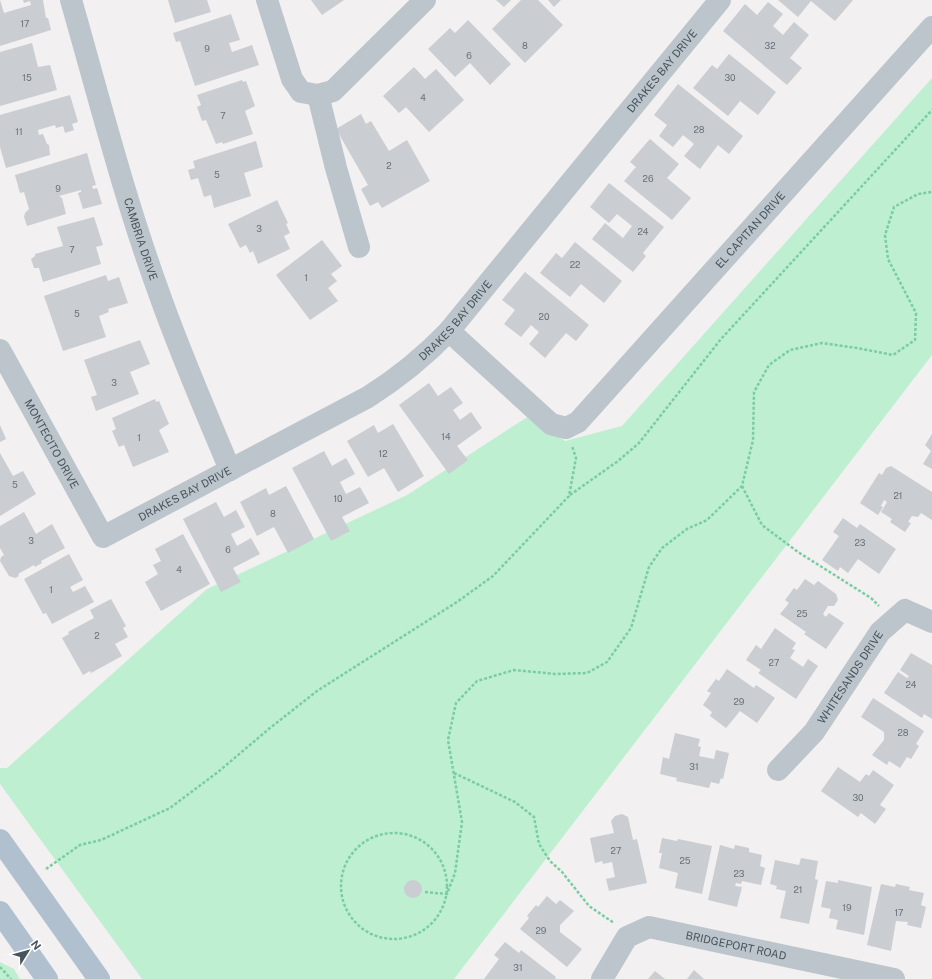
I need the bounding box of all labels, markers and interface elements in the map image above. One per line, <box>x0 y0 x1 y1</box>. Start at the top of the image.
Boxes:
house number: 17 <box>20 18 30 29</box>
street label: DRAKES BAY DRIVE <box>625 27 699 115</box>
house number: 8 <box>522 40 528 51</box>
house number: 32 <box>764 40 776 51</box>
house number: 9 <box>204 43 210 54</box>
house number: 6 <box>466 50 472 61</box>
house number: 15 <box>22 72 32 83</box>
house number: 30 <box>724 72 736 83</box>
house number: 4 <box>420 92 426 103</box>
house number: 7 <box>220 110 226 121</box>
house number: 28 <box>693 124 705 135</box>
house number: 11 <box>15 126 23 137</box>
house number: 2 <box>386 160 392 171</box>
house number: 5 <box>214 169 220 180</box>
house number: 26 <box>643 173 654 184</box>
house number: 9 <box>55 183 61 194</box>
street label: EL CAPITAN DRIVE <box>713 189 788 270</box>
street label: CAMBRIA DRIVE <box>122 196 160 282</box>
house number: 3 <box>256 223 262 234</box>
house number: 24 <box>637 226 649 237</box>
house number: 7 <box>69 244 75 255</box>
house number: 22 <box>570 259 580 270</box>
house number: 1 <box>304 272 308 283</box>
street label: DRAKES BAY DRIVE <box>416 278 494 363</box>
house number: 5 <box>74 308 80 319</box>
house number: 20 <box>539 311 550 322</box>
house number: 3 <box>111 377 117 388</box>
street label: MONTECITO DRIVE <box>22 397 81 491</box>
house number: 14 <box>441 431 451 442</box>
house number: 1 <box>137 432 141 443</box>
house number: 12 <box>378 448 388 459</box>
street label: DRAKES BAY DRIVE <box>136 464 233 523</box>
house number: 5 <box>12 479 18 490</box>
house number: 21 <box>893 490 903 501</box>
house number: 10 <box>333 493 343 504</box>
house number: 8 <box>270 508 276 519</box>
house number: 3 <box>28 535 34 546</box>
house number: 23 <box>854 537 866 548</box>
house number: 6 <box>225 544 231 555</box>
house number: 4 <box>176 564 182 575</box>
house number: 1 <box>49 584 53 595</box>
house number: 25 <box>796 608 808 619</box>
street label: WHITESANDS DRIVE <box>815 628 885 726</box>
house number: 2 <box>94 630 100 641</box>
house number: 27 <box>769 657 779 668</box>
house number: 24 <box>905 679 917 690</box>
house number: 29 <box>734 696 745 707</box>
house number: 28 <box>897 727 909 738</box>
house number: 31 <box>689 761 699 772</box>
house number: 30 <box>852 792 864 803</box>
house number: 27 <box>611 845 621 856</box>
house number: 25 <box>679 855 691 866</box>
house number: 23 <box>733 868 745 879</box>
house number: 21 <box>793 884 803 895</box>
house number: 19 <box>842 902 852 913</box>
house number: 17 <box>894 907 904 918</box>
house number: 29 <box>536 925 547 936</box>
street label: BRIDGEPORT ROAD <box>684 929 788 962</box>
north arrow <box>8 931 48 971</box>
text: N <box>29 938 43 952</box>
house number: 31 <box>513 962 523 973</box>

